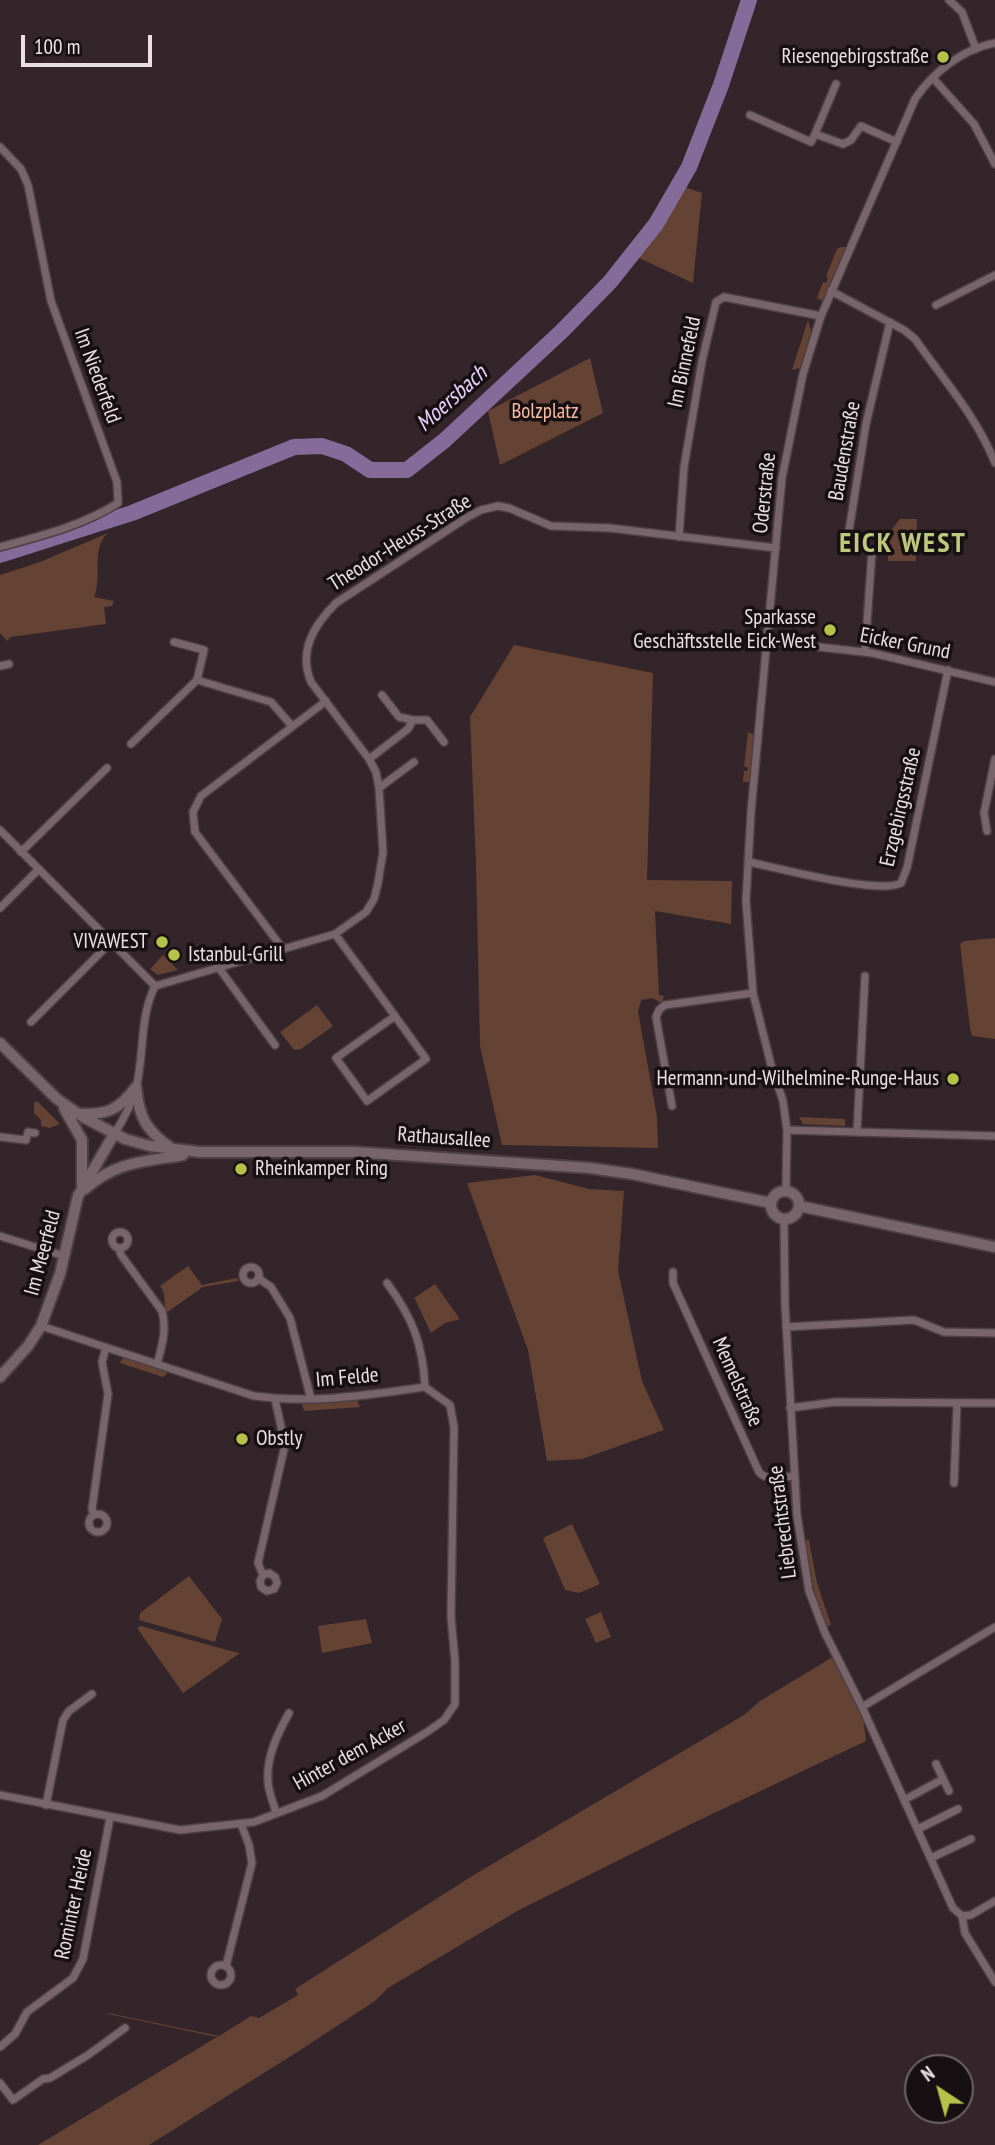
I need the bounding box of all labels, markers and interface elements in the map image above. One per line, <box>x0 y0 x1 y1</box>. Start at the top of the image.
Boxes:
scale bar <box>24 21 156 65</box>
text: 100 m <box>34 33 80 60</box>
place label: Riesengebirgsstraße <box>781 44 929 70</box>
marker: Riesengebirgsstraße <box>935 49 951 65</box>
street label: Im Binnefeld <box>663 314 707 410</box>
street label: Im Niederfeld <box>68 325 126 427</box>
water label: Moersbach <box>411 360 493 438</box>
park label: Bolzplatz <box>511 399 579 425</box>
street label: Baudenstraße <box>824 399 866 503</box>
street label: Oderstraße <box>748 451 782 535</box>
street label: Theodor-Heuss-Straße <box>324 489 476 597</box>
district label: EICK WEST <box>840 527 966 561</box>
place label: Sparkasse Geschäftsstelle Eick-West <box>633 605 816 655</box>
marker: Sparkasse Geschäftsstelle Eick-West <box>822 622 838 638</box>
street label: Eicker Grund <box>858 623 952 665</box>
street label: Erzgebirgsstraße <box>875 745 927 869</box>
place label: VIVAWEST <box>74 929 148 955</box>
marker: VIVAWEST <box>154 934 170 950</box>
place label: Istanbul-Grill <box>188 942 283 968</box>
marker: Istanbul-Grill <box>166 947 182 963</box>
place label: Hermann-und-Wilhelmine-Runge-Haus <box>657 1066 939 1092</box>
marker: Hermann-und-Wilhelmine-Runge-Haus <box>945 1071 961 1087</box>
street label: Rathausallee <box>396 1122 492 1154</box>
place label: Rheinkamper Ring <box>255 1156 388 1182</box>
marker: Rheinkamper Ring <box>233 1161 249 1177</box>
street label: Im Meerfeld <box>20 1208 66 1298</box>
street label: Memelstraße <box>706 1333 768 1431</box>
street label: Im Felde <box>315 1363 379 1393</box>
place label: Obstly <box>256 1426 302 1452</box>
marker: Obstly <box>234 1431 250 1447</box>
street label: Liebrechtstraße <box>764 1464 802 1580</box>
street label: Hinter dem Acker <box>289 1714 411 1796</box>
street label: Rominter Heide <box>50 1846 98 1962</box>
north arrow <box>904 2054 974 2124</box>
text: N <box>917 2061 939 2086</box>

